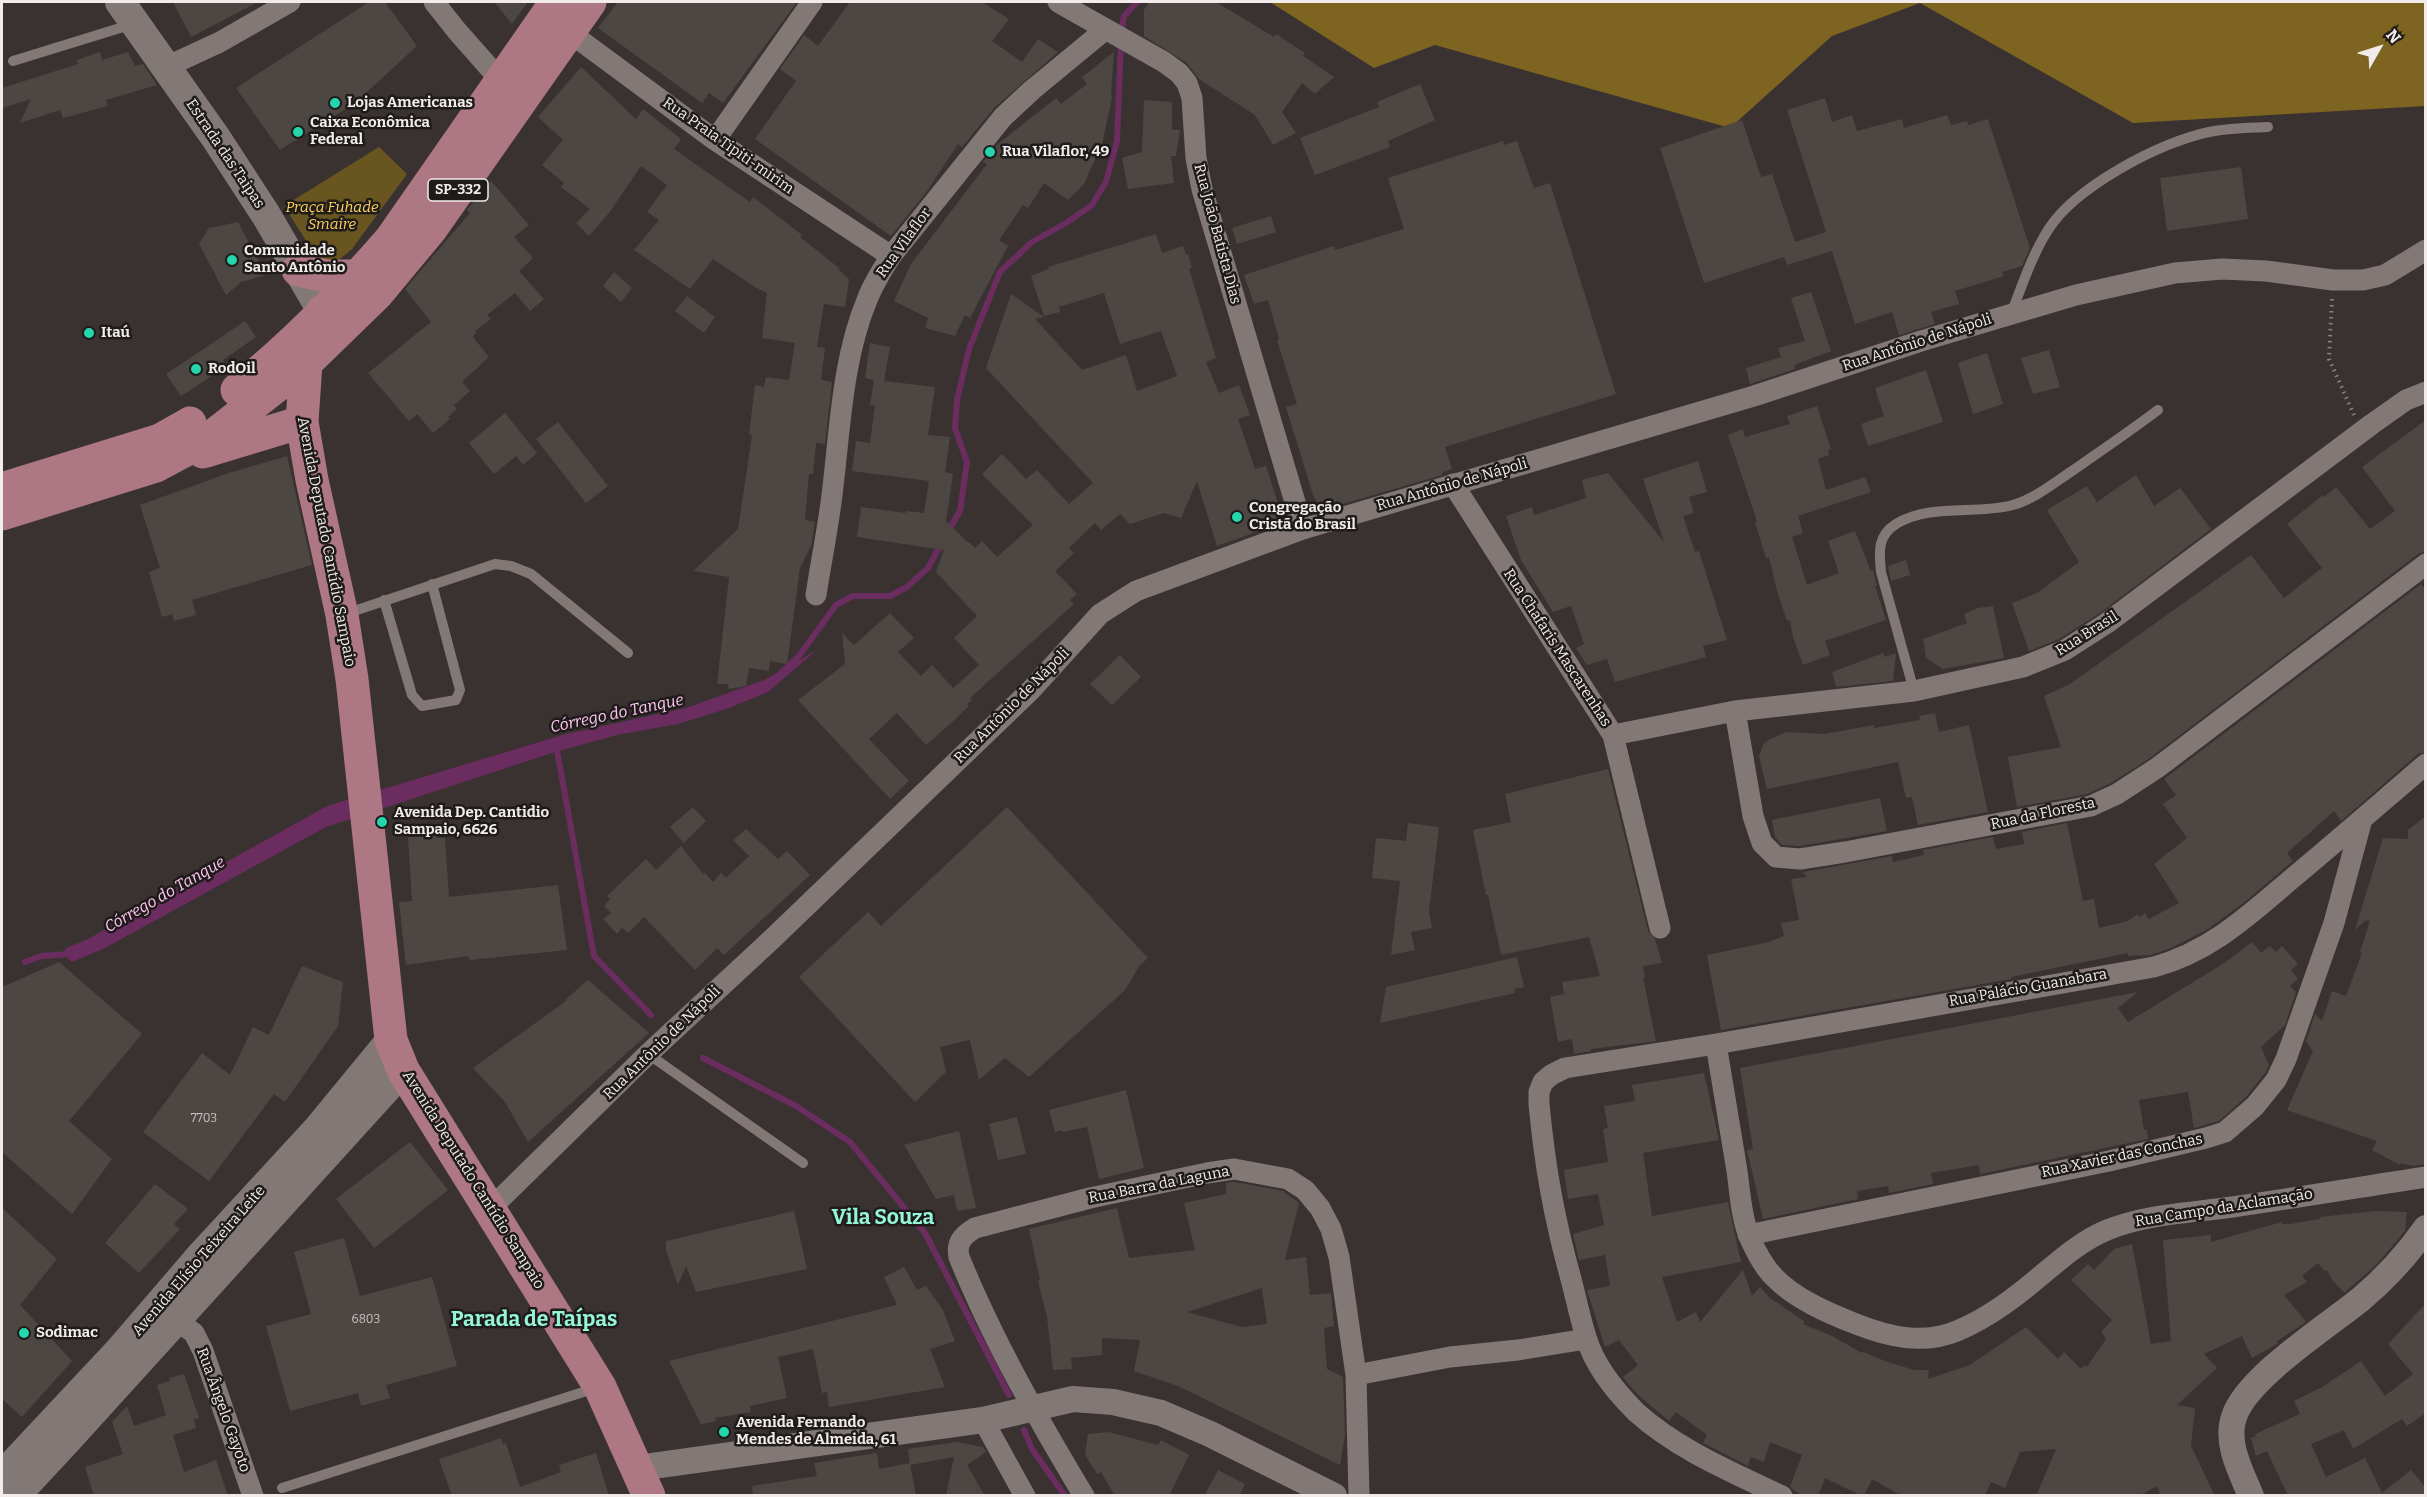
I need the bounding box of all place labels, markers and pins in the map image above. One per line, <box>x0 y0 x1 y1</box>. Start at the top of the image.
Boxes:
place label: Lojas Americanas <box>347 94 473 112</box>
marker: Lojas Americanas <box>328 96 342 110</box>
place label: Caixa Econômica Federal <box>310 114 430 149</box>
marker: Caixa Econômica Federal <box>291 125 305 139</box>
place label: Rua Vilaflor, 49 <box>1002 143 1109 161</box>
marker: Rua Vilaflor, 49 <box>983 145 997 159</box>
place label: Comunidade Santo Antônio <box>244 242 345 277</box>
marker: Comunidade Santo Antônio <box>225 253 239 267</box>
place label: Itaú <box>101 324 130 342</box>
marker: Itaú <box>82 326 96 340</box>
place label: RodOil <box>208 360 256 378</box>
marker: RodOil <box>189 362 203 376</box>
place label: Congregação Cristã do Brasil <box>1249 499 1356 534</box>
marker: Congregação Cristã do Brasil <box>1230 510 1244 524</box>
place label: Avenida Dep. Cantidio Sampaio, 6626 <box>394 804 549 839</box>
marker: Avenida Dep. Cantidio Sampaio, 6626 <box>375 815 389 829</box>
place label: Sodimac <box>36 1324 98 1342</box>
marker: Sodimac <box>17 1326 31 1340</box>
place label: Avenida Fernando Mendes de Almeida, 61 <box>736 1414 896 1449</box>
marker: Avenida Fernando Mendes de Almeida, 61 <box>717 1425 731 1439</box>

